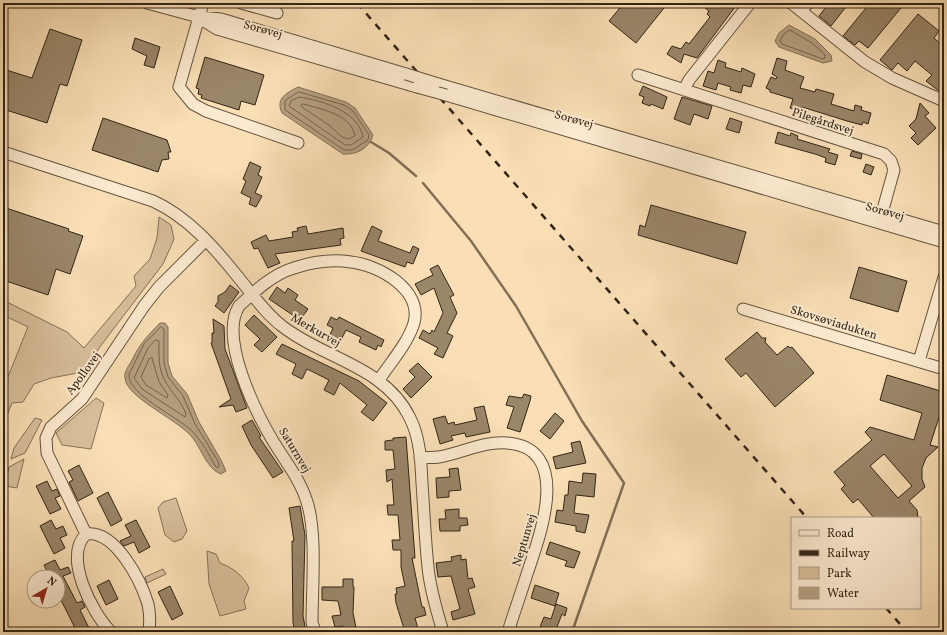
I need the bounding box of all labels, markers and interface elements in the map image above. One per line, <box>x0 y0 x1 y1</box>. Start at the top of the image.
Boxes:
street label: Sorøvej <box>241 17 284 43</box>
street label: Pilegårdsvej <box>790 104 856 139</box>
street label: Sorøvej <box>552 107 595 133</box>
street label: Sorøvej <box>863 199 906 225</box>
street label: Skovsøviadukten <box>788 302 879 344</box>
street label: Merkurvej <box>288 310 343 352</box>
street label: Apollovej <box>63 349 105 398</box>
street label: Saturnvej <box>274 425 314 476</box>
street label: Neptunvej <box>509 512 541 569</box>
legend <box>791 517 921 609</box>
text: Road <box>827 526 854 542</box>
text: Railway <box>827 546 870 562</box>
text: Park <box>827 566 852 582</box>
north arrow <box>26 569 66 609</box>
text: N <box>43 574 59 591</box>
text: Water <box>827 586 859 602</box>

